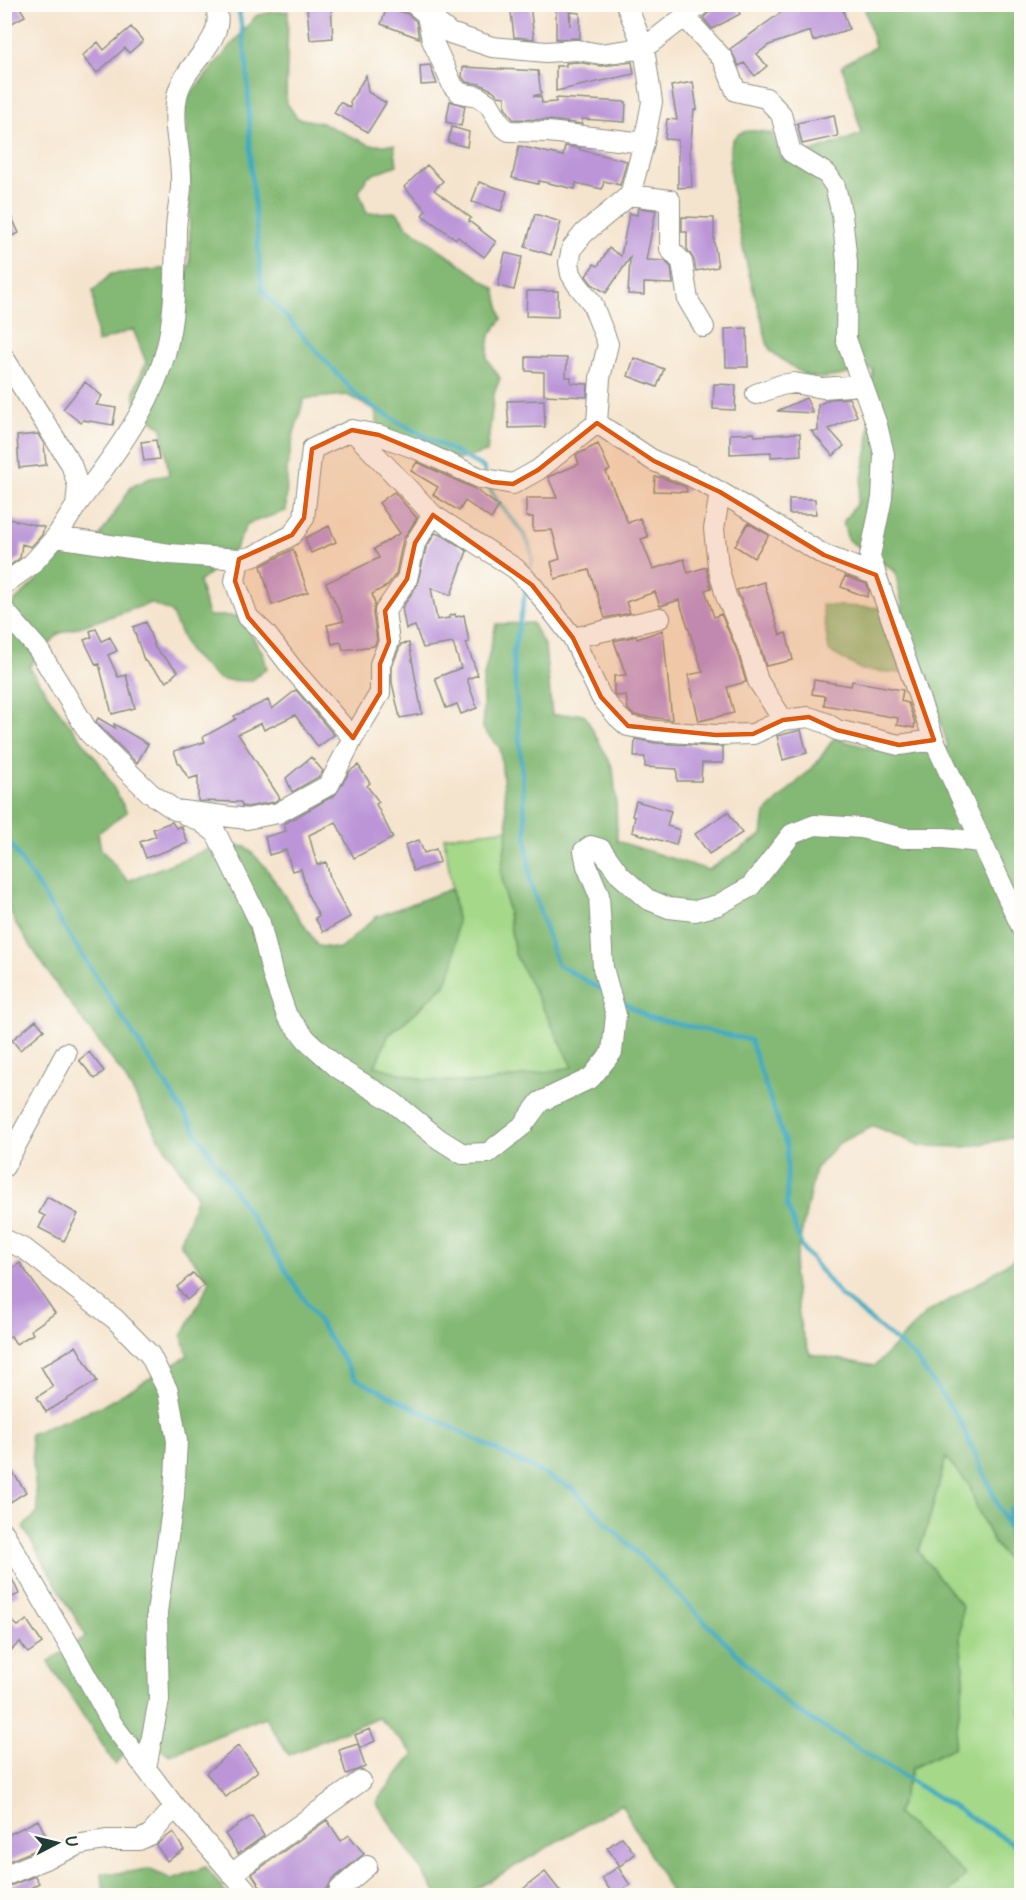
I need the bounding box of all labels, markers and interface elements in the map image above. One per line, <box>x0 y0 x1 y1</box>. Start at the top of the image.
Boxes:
north arrow <box>27 1813 87 1873</box>
text: U <box>60 1835 82 1848</box>

